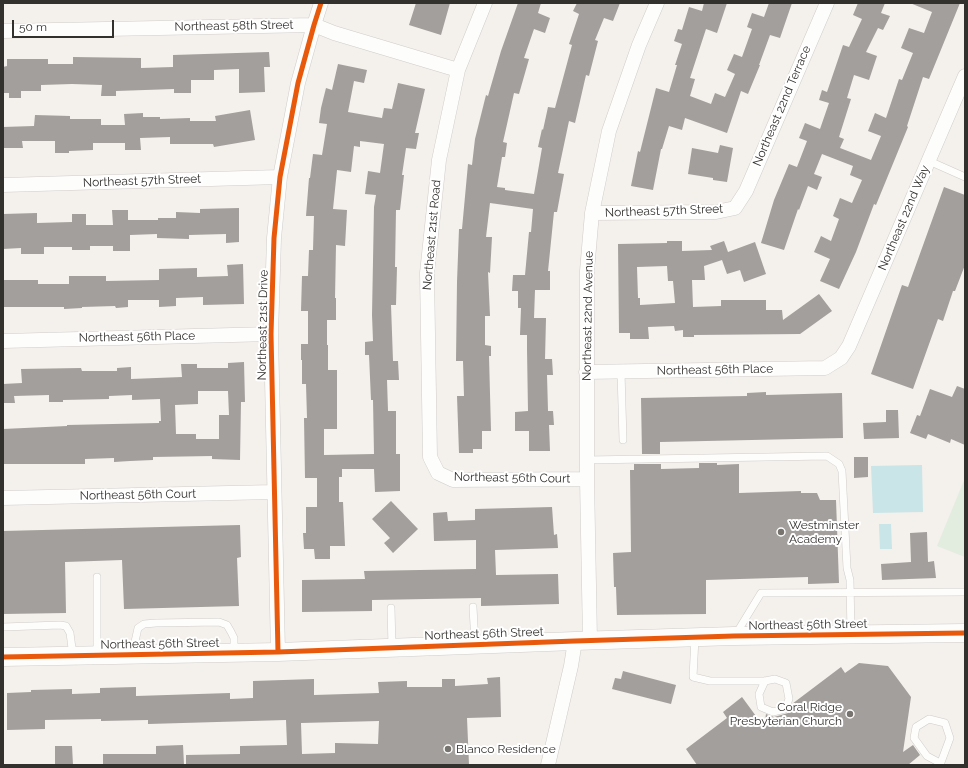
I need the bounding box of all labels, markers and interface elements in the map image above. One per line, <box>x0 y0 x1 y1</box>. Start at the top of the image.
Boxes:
scale bar <box>14 12 116 38</box>
street label: Northeast 58th Street <box>174 18 294 34</box>
text: 50 m <box>19 20 47 34</box>
street label: Northeast 22nd Terrace <box>750 44 814 168</box>
street label: Northeast 22nd Way <box>875 163 933 273</box>
street label: Northeast 57th Street <box>83 172 201 190</box>
street label: Northeast 21st Road <box>420 179 444 291</box>
street label: Northeast 57th Street <box>605 202 723 220</box>
street label: Northeast 22nd Avenue <box>580 251 596 381</box>
street label: Northeast 21st Drive <box>255 269 271 381</box>
street label: Northeast 56th Place <box>79 329 195 345</box>
street label: Northeast 56th Place <box>657 362 773 378</box>
street label: Northeast 56th Court <box>454 470 570 486</box>
street label: Northeast 56th Court <box>80 487 196 503</box>
place label: Westminster Academy <box>789 518 859 546</box>
marker: Westminster Academy <box>776 527 786 537</box>
street label: Northeast 56th Street <box>748 617 868 633</box>
street label: Northeast 56th Street <box>424 625 544 643</box>
street label: Northeast 56th Street <box>100 636 220 652</box>
place label: Coral Ridge Presbyterian Church <box>730 700 842 728</box>
marker: Coral Ridge Presbyterian Church <box>845 709 855 719</box>
place label: Blanco Residence <box>456 742 556 756</box>
marker: Blanco Residence <box>443 744 453 754</box>

